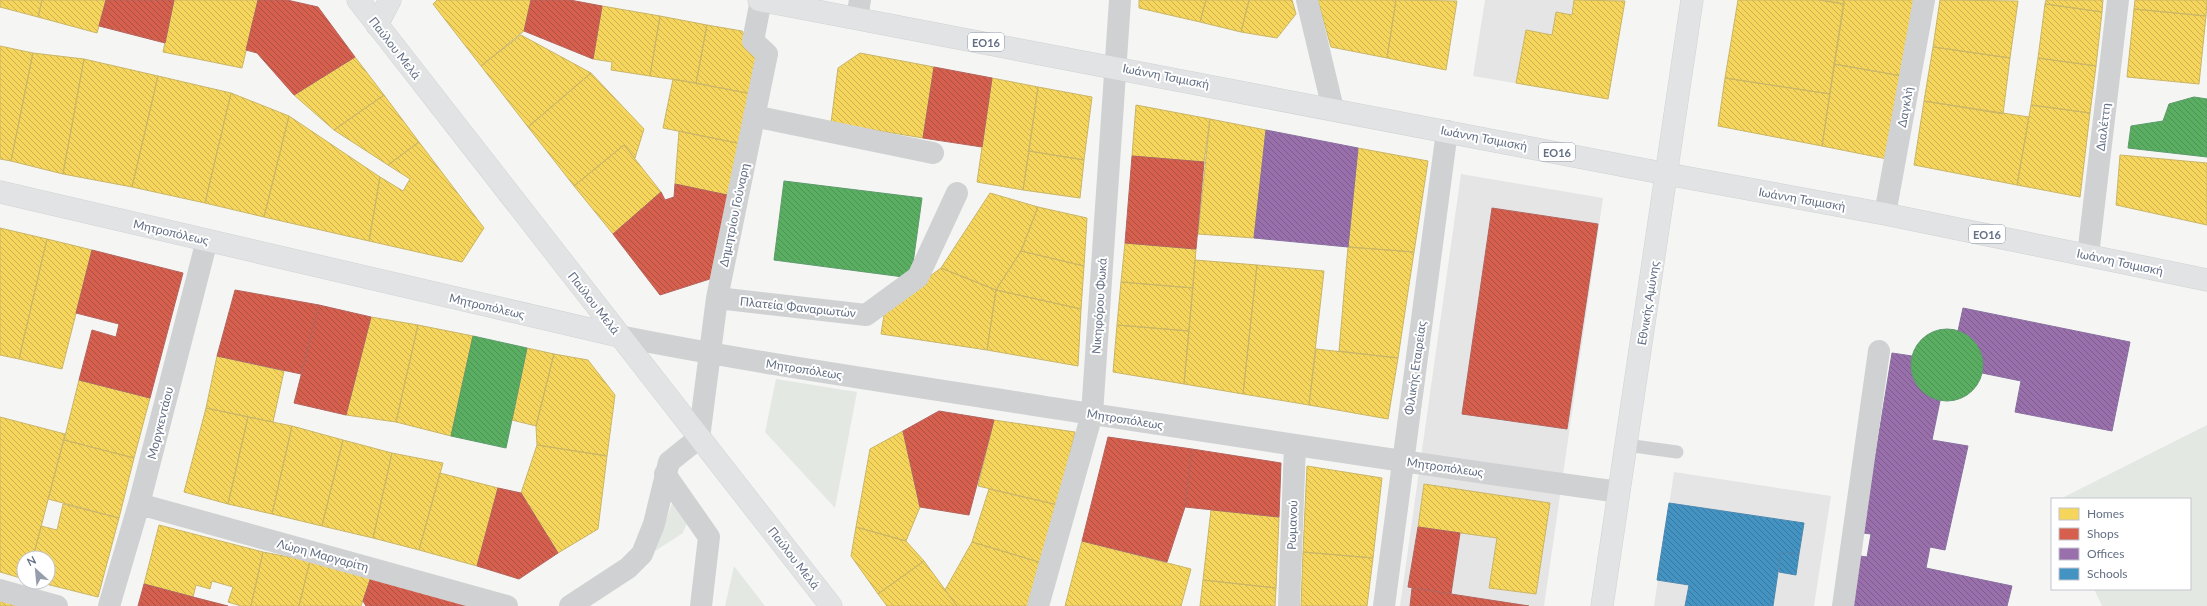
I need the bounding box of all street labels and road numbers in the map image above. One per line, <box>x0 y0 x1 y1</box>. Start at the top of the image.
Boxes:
street label: Παύλου Μελά <box>366 14 425 83</box>
road number: ΕΟ16 <box>968 33 1004 51</box>
street label: Ιωάννη Τσιμισκή <box>1121 60 1211 92</box>
street label: Δαγκλή <box>1894 85 1916 129</box>
street label: Διαλέττη <box>2093 102 2113 152</box>
street label: Ιωάννη Τσιμισκή <box>1439 122 1529 154</box>
road number: ΕΟ16 <box>1539 143 1575 161</box>
street label: Δημητρίου Γούναρη <box>716 162 752 268</box>
street label: Ιωάννη Τσιμισκή <box>1757 184 1847 214</box>
street label: Μητροπόλεως <box>132 216 211 248</box>
road number: ΕΟ16 <box>1969 225 2005 243</box>
street label: Ιωάννη Τσιμισκή <box>2075 246 2165 278</box>
street label: Νικηφόρου Φωκά <box>1088 257 1110 355</box>
street label: Εθνικής Αμύνης <box>1634 259 1662 346</box>
street label: Παύλου Μελά <box>565 269 624 338</box>
street label: Μητροπόλεως <box>448 290 527 322</box>
street label: Πλατεία Φαναριωτών <box>739 293 857 321</box>
street label: Φιλικής Εταιρείας <box>1401 320 1429 416</box>
street label: Μητροπόλεως <box>765 356 844 383</box>
street label: Μοργκεντάου <box>144 385 176 461</box>
street label: Μητροπόλεως <box>1086 406 1165 433</box>
street label: Μητροπόλεως <box>1406 454 1485 480</box>
street label: Ρωμανού <box>1284 500 1300 550</box>
street label: Παύλου Μελά <box>765 524 824 593</box>
street label: Λώρη Μαργαρίτη <box>276 536 370 574</box>

